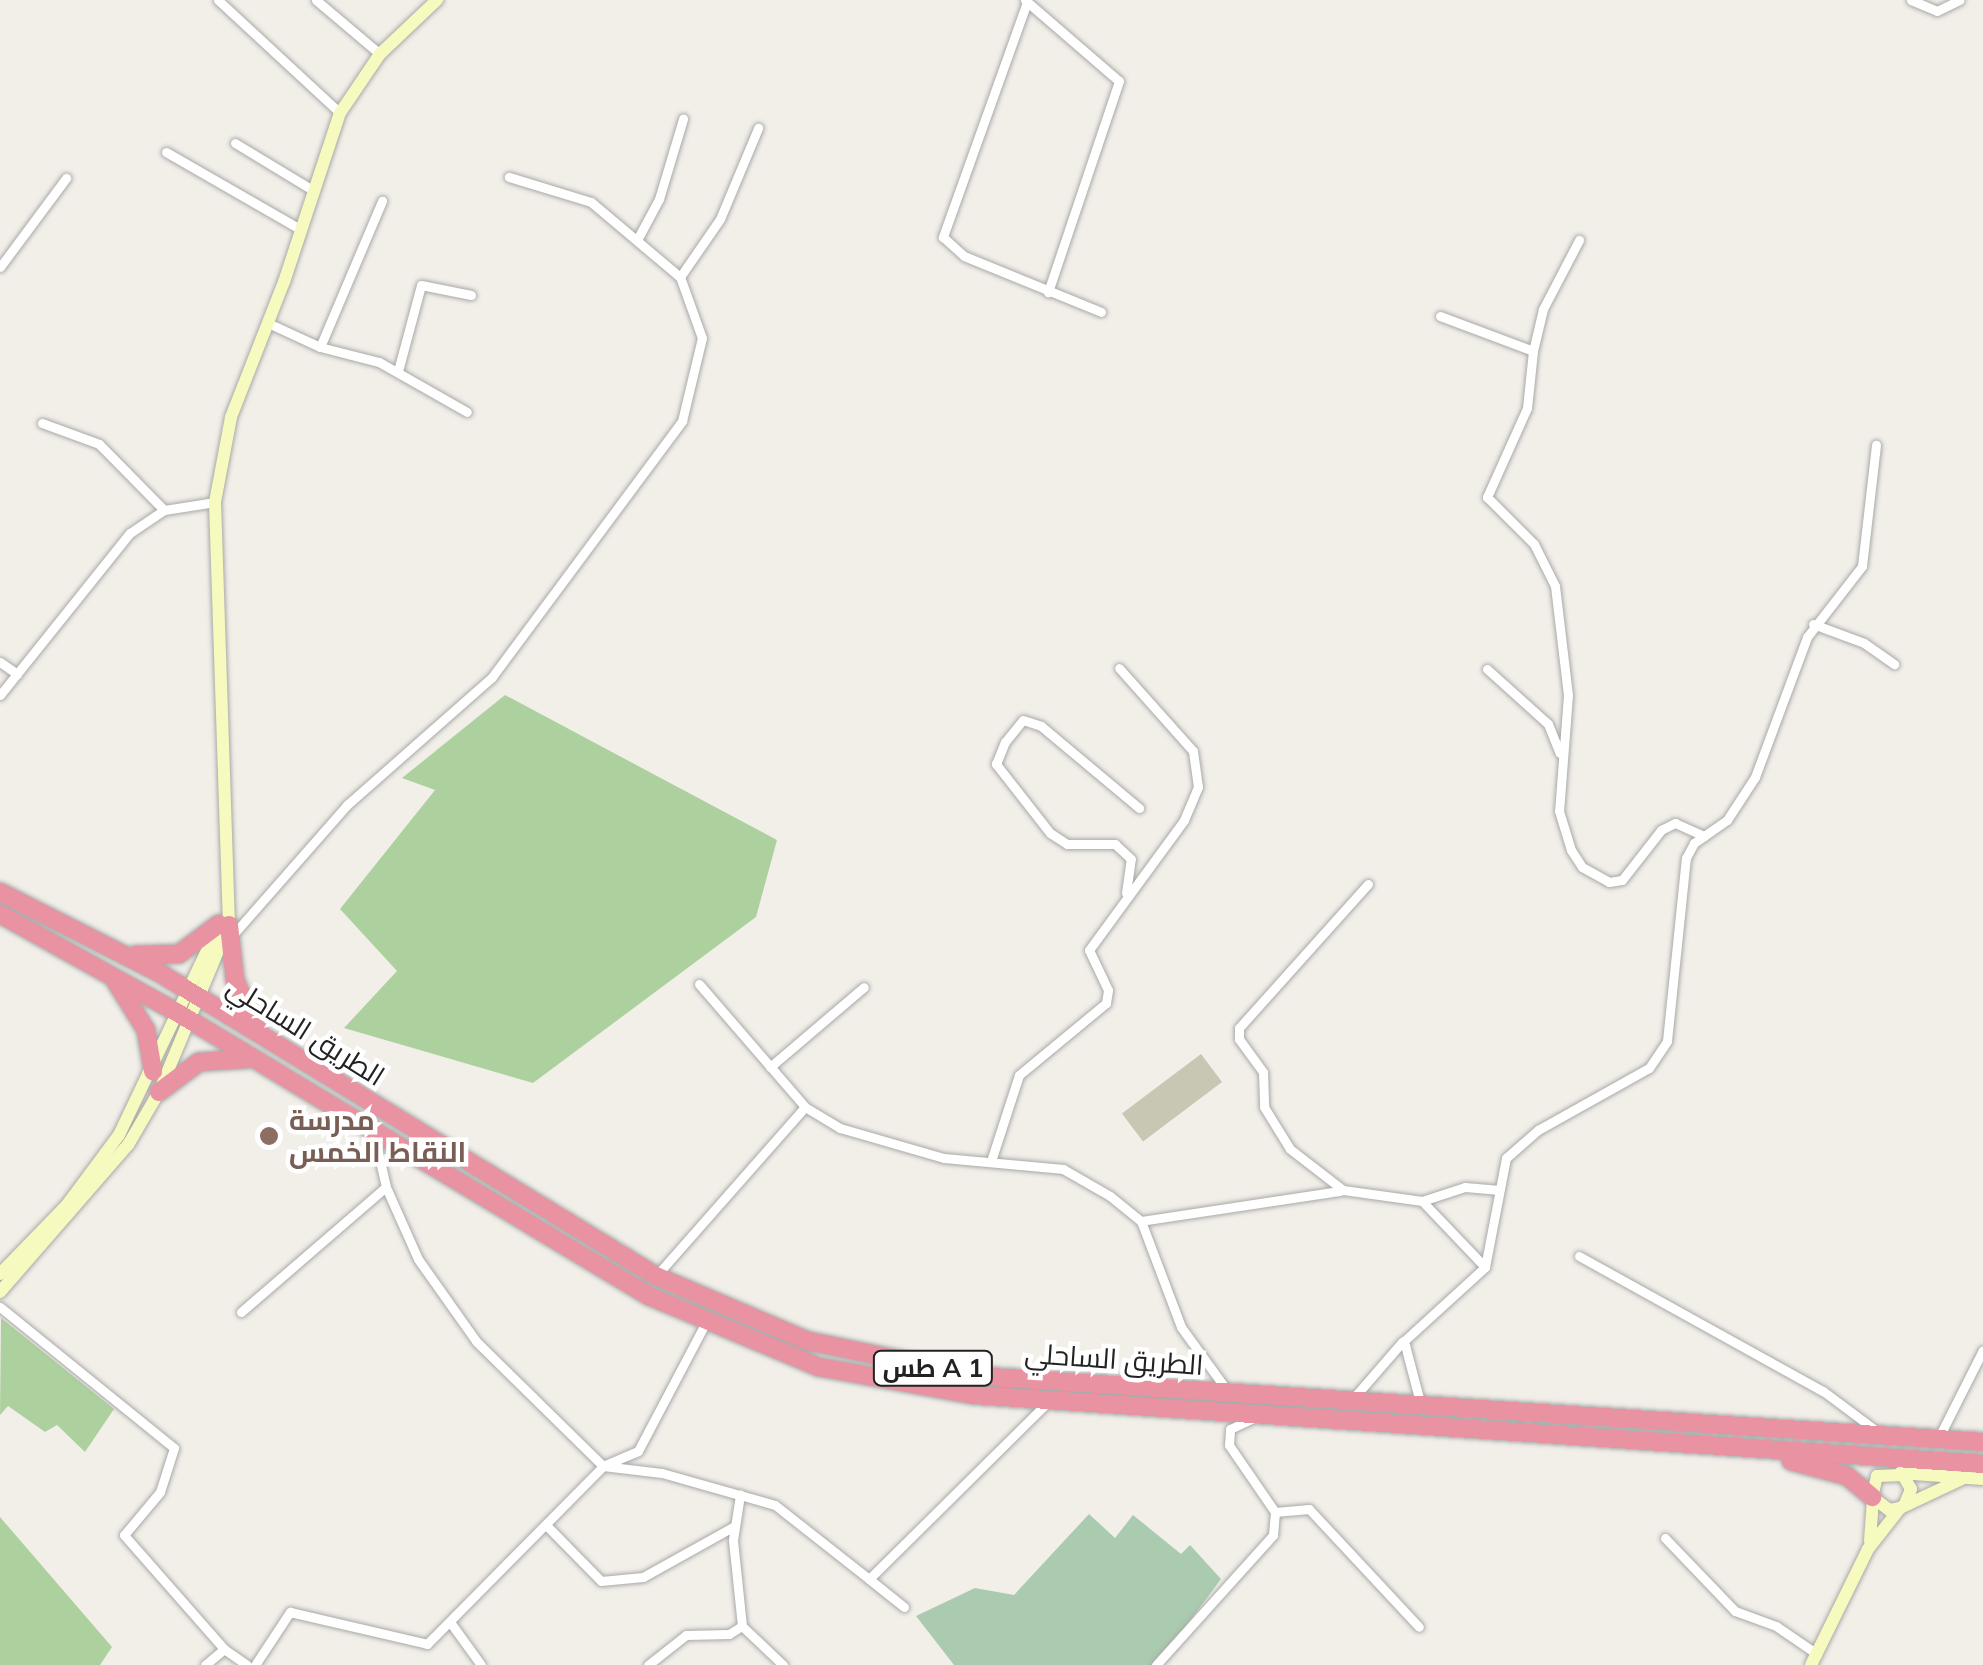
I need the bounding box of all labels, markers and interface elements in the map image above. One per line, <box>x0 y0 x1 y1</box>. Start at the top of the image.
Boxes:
street label: الطريق الساحلي <box>221 969 391 1093</box>
place label: مدرسة النقاط الخمس <box>289 1103 466 1169</box>
marker: مدرسة النقاط الخمس <box>258 1125 280 1147</box>
street label: الطريق الساحلي <box>1023 1336 1205 1382</box>
road number: طس A 1 <box>870 1348 996 1388</box>

